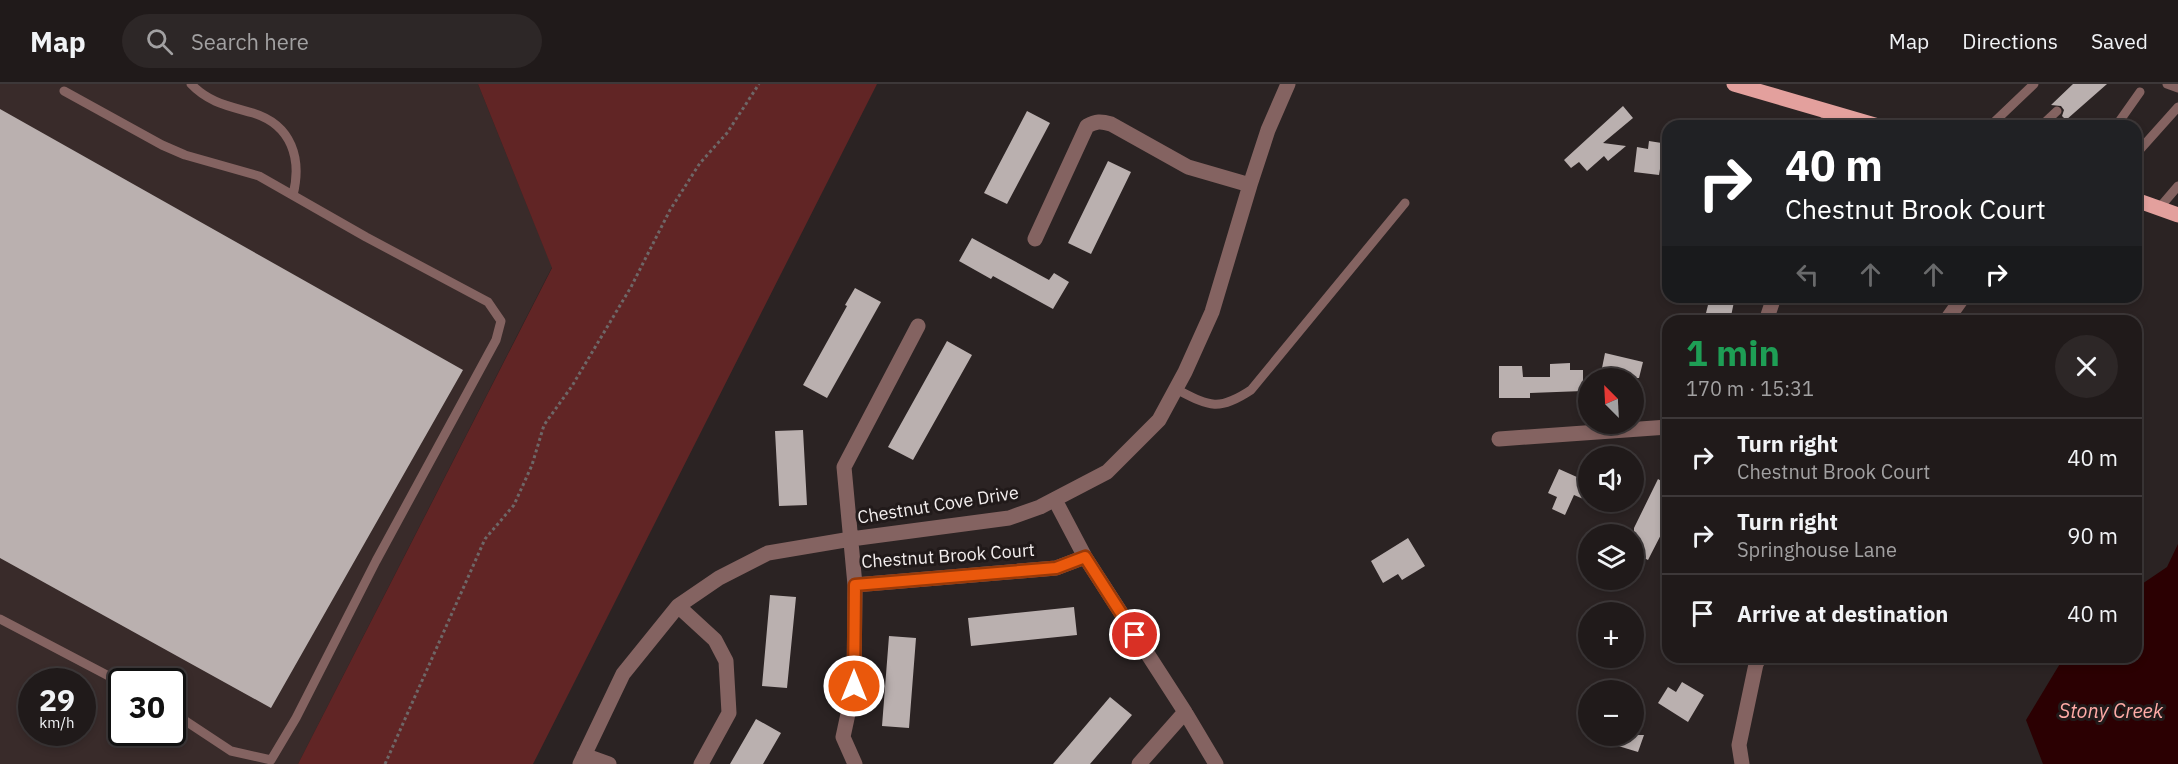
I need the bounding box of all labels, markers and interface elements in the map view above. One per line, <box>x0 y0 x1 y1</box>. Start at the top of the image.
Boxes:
search box <box>122 14 542 68</box>
text: Map <box>30 23 86 60</box>
icon: search <box>143 25 176 58</box>
text: Search here <box>191 27 309 56</box>
text: Map <box>1889 27 1929 55</box>
text: Directions <box>1962 27 2058 55</box>
text: Saved <box>2091 27 2148 55</box>
text: 40 m <box>1785 138 1883 193</box>
icon: right <box>1686 144 1764 222</box>
text: Chestnut Brook Court <box>1785 191 2046 226</box>
icon: left <box>1791 258 1824 291</box>
icon: ahead <box>1854 258 1887 291</box>
icon: ahead <box>1917 258 1950 291</box>
icon: right <box>1980 258 2013 291</box>
text: 1 min <box>1686 329 1780 376</box>
button: close <box>2055 335 2118 398</box>
north arrow <box>1578 368 1644 434</box>
map controls <box>1578 368 1644 746</box>
text: 170 m · 15:31 <box>1686 375 1814 402</box>
text: Turn right <box>1737 429 1838 458</box>
icon: right <box>1686 441 1719 474</box>
text: 40 m <box>2067 443 2118 472</box>
button: sound <box>1578 446 1644 512</box>
text: Chestnut Brook Court <box>1737 458 1930 485</box>
street label: Chestnut Cove Drive <box>856 480 1020 529</box>
text: Turn right <box>1737 507 1838 536</box>
icon: right <box>1686 519 1719 552</box>
text: 90 m <box>2067 521 2118 550</box>
button: layers <box>1578 524 1644 590</box>
text: Springhouse Lane <box>1737 536 1897 563</box>
street label: Chestnut Brook Court <box>860 538 1036 573</box>
icon: arrive <box>1686 597 1719 630</box>
text: Arrive at destination <box>1737 599 1948 628</box>
text: 40 m <box>2067 599 2118 628</box>
button: + <box>1578 602 1644 668</box>
pin <box>1109 609 1160 660</box>
icon: arrive <box>1118 618 1151 651</box>
position arrow <box>822 654 886 718</box>
speed limit sign: 30 <box>108 668 186 746</box>
text: 29 <box>39 680 75 719</box>
button: − <box>1578 680 1644 746</box>
water label: Stony Creek <box>2059 697 2164 724</box>
text: km/h <box>39 713 75 732</box>

